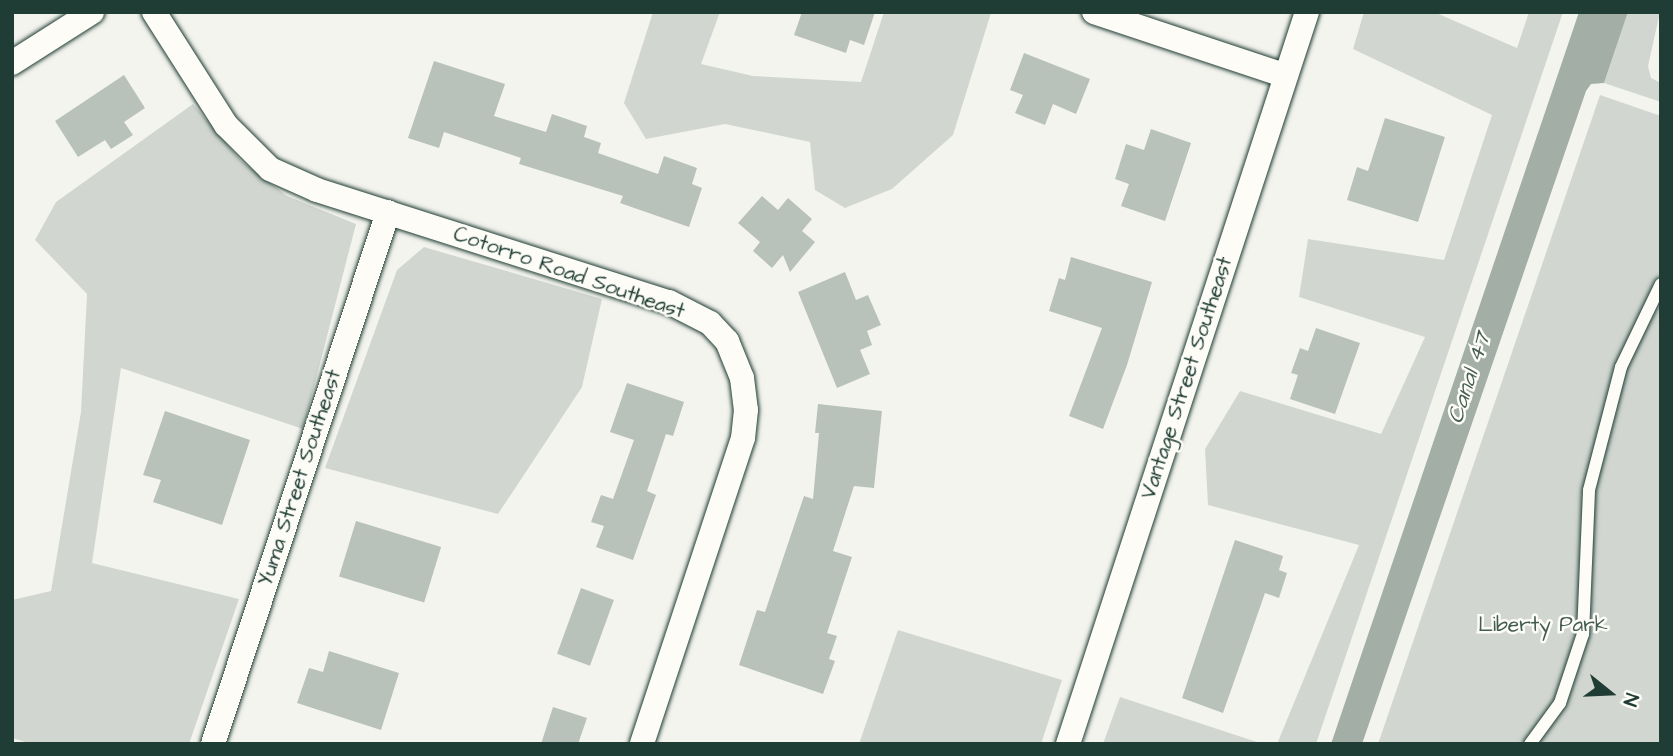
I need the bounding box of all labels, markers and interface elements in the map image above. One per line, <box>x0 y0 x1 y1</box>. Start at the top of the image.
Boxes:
street label: Cotorro Road Southeast <box>450 222 688 324</box>
street label: Vantage Street Southeast <box>1136 254 1238 502</box>
water label: Canal 47 <box>1441 329 1497 427</box>
street label: Yuma Street Southeast <box>253 366 347 590</box>
park label: Liberty Park <box>1478 612 1608 638</box>
north arrow <box>1575 658 1645 728</box>
text: N <box>1616 690 1645 709</box>

